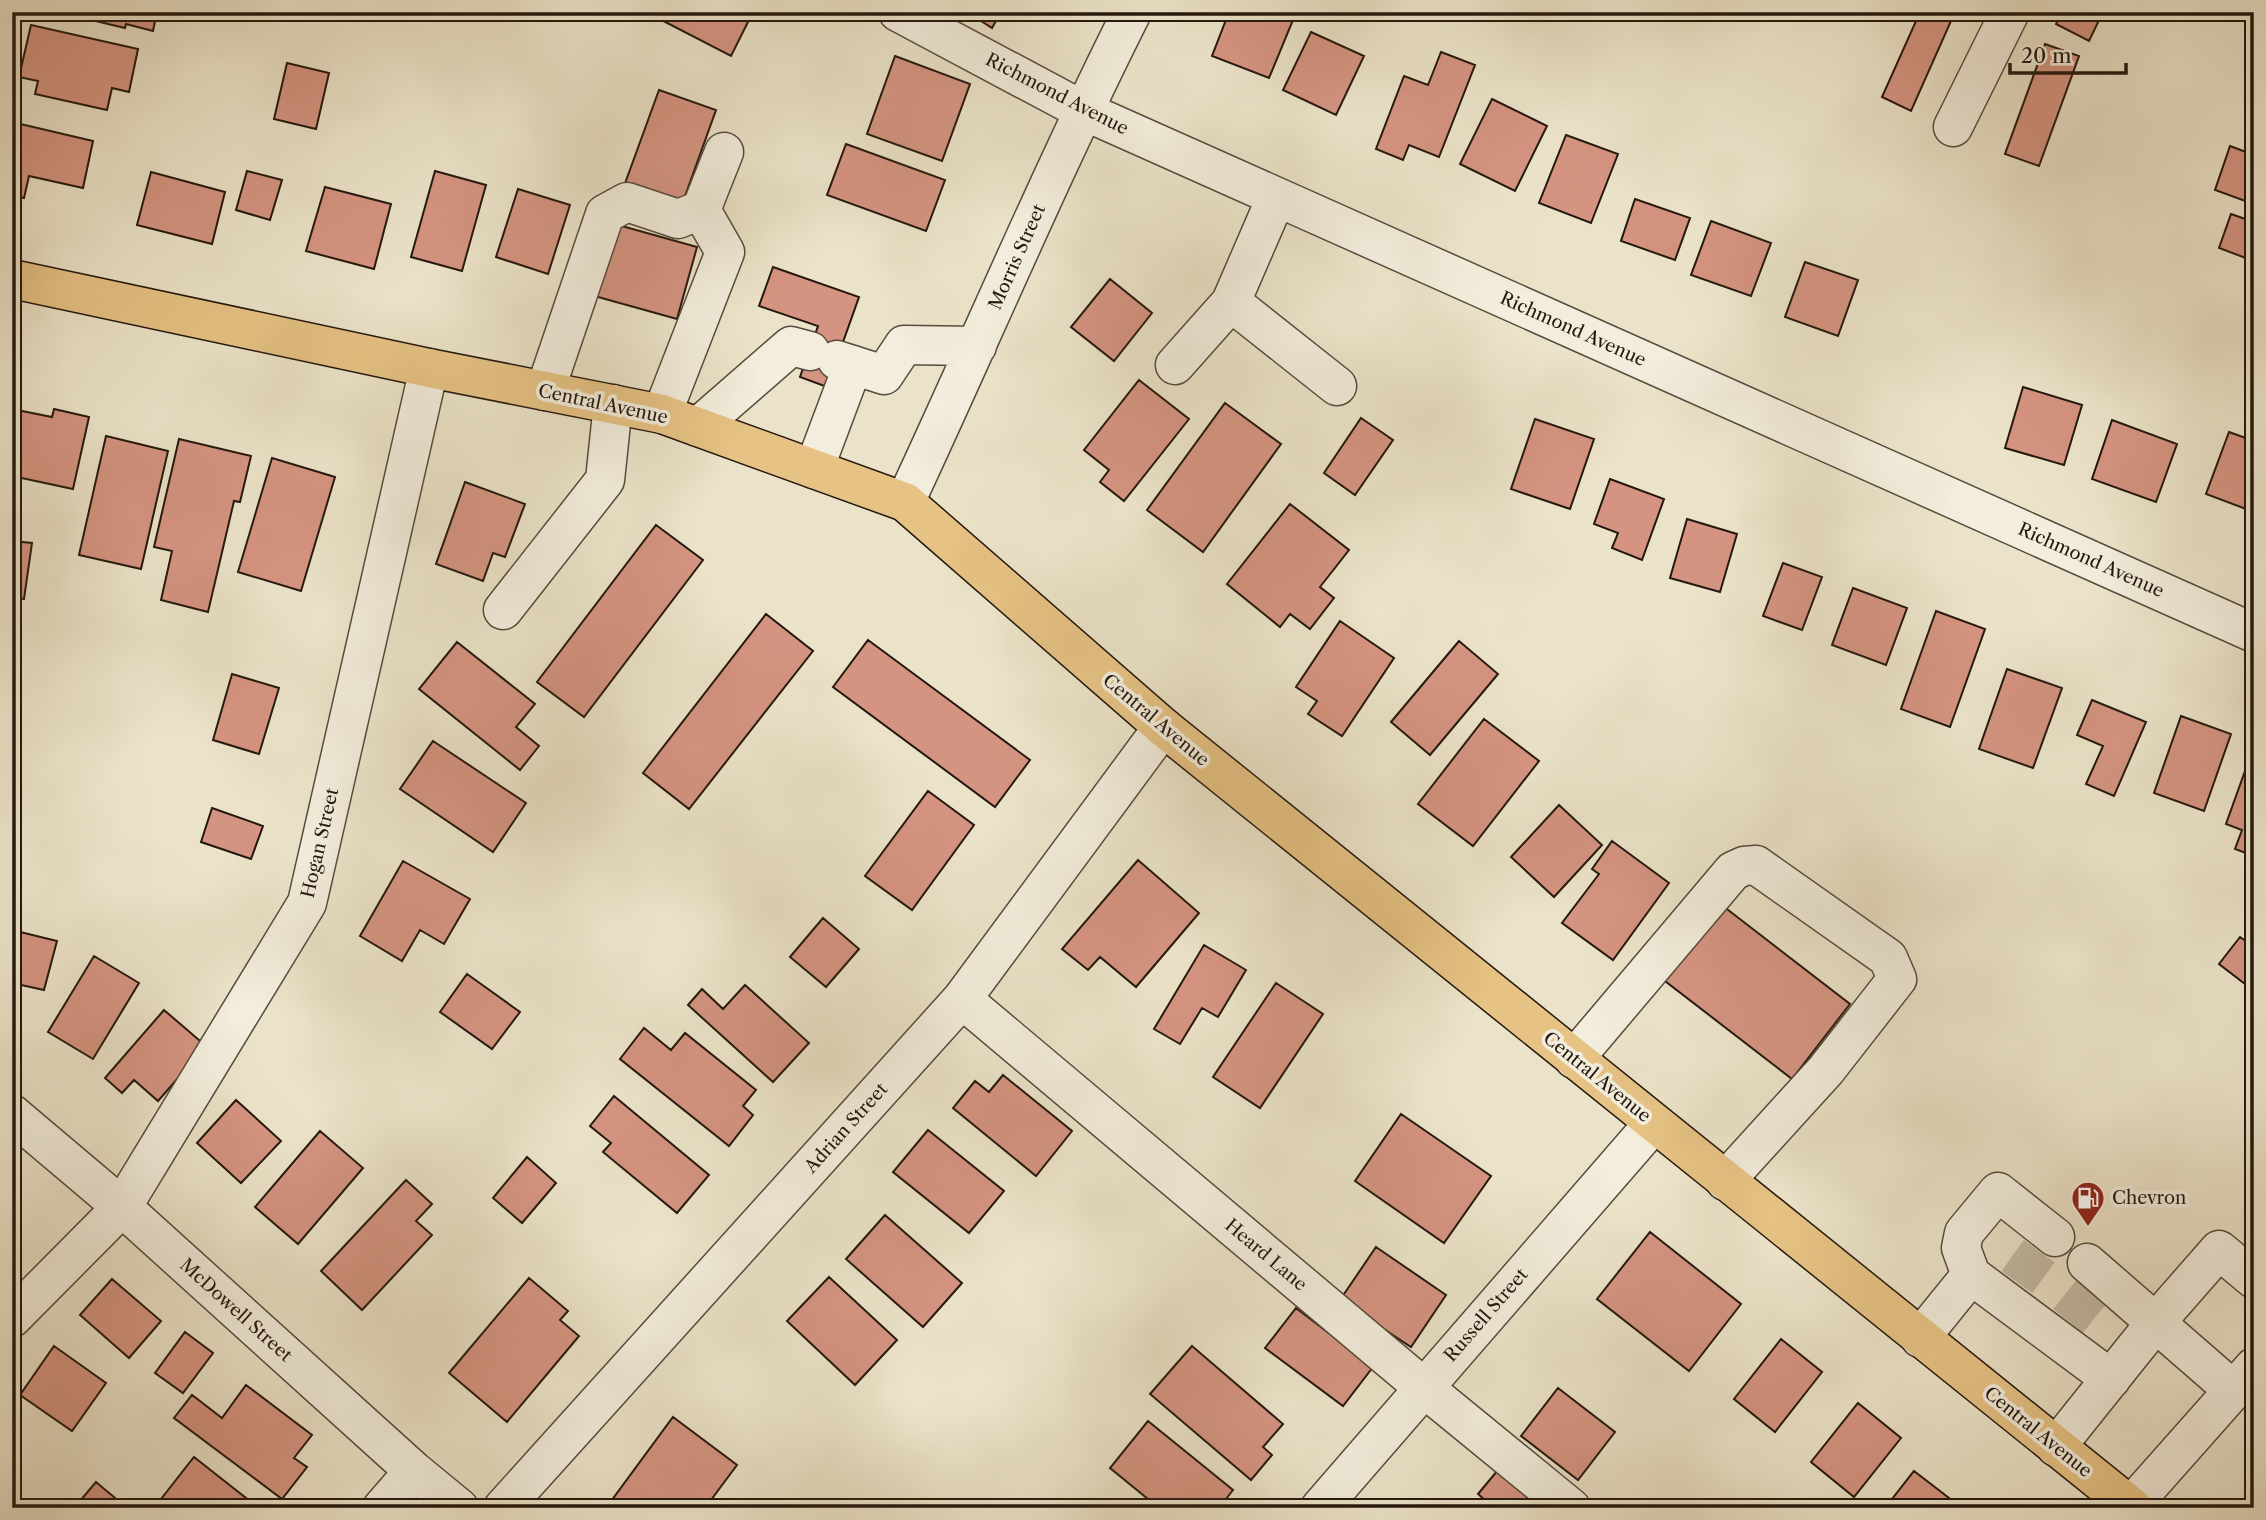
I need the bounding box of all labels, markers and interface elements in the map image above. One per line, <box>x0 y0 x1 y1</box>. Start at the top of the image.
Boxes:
scale bar <box>2010 32 2126 76</box>
text: 20 m <box>2021 43 2072 68</box>
street label: Richmond Avenue <box>982 48 1132 140</box>
street label: Morris Street <box>984 200 1050 313</box>
street label: Richmond Avenue <box>1497 287 1649 371</box>
street label: Central Avenue <box>536 380 670 428</box>
street label: Richmond Avenue <box>2015 518 2167 602</box>
street label: Central Avenue <box>1098 669 1214 771</box>
street label: Hogan Street <box>297 785 343 900</box>
street label: Central Avenue <box>1539 1027 1655 1127</box>
street label: Adrian Street <box>799 1078 893 1178</box>
fuel station icon: Chevron <box>2069 1179 2107 1228</box>
place label: Chevron <box>2112 1187 2186 1209</box>
street label: Heard Lane <box>1221 1214 1311 1296</box>
street label: McDowell Street <box>175 1254 297 1367</box>
street label: Russell Street <box>1439 1263 1533 1366</box>
street label: Central Avenue <box>1980 1382 2096 1482</box>

